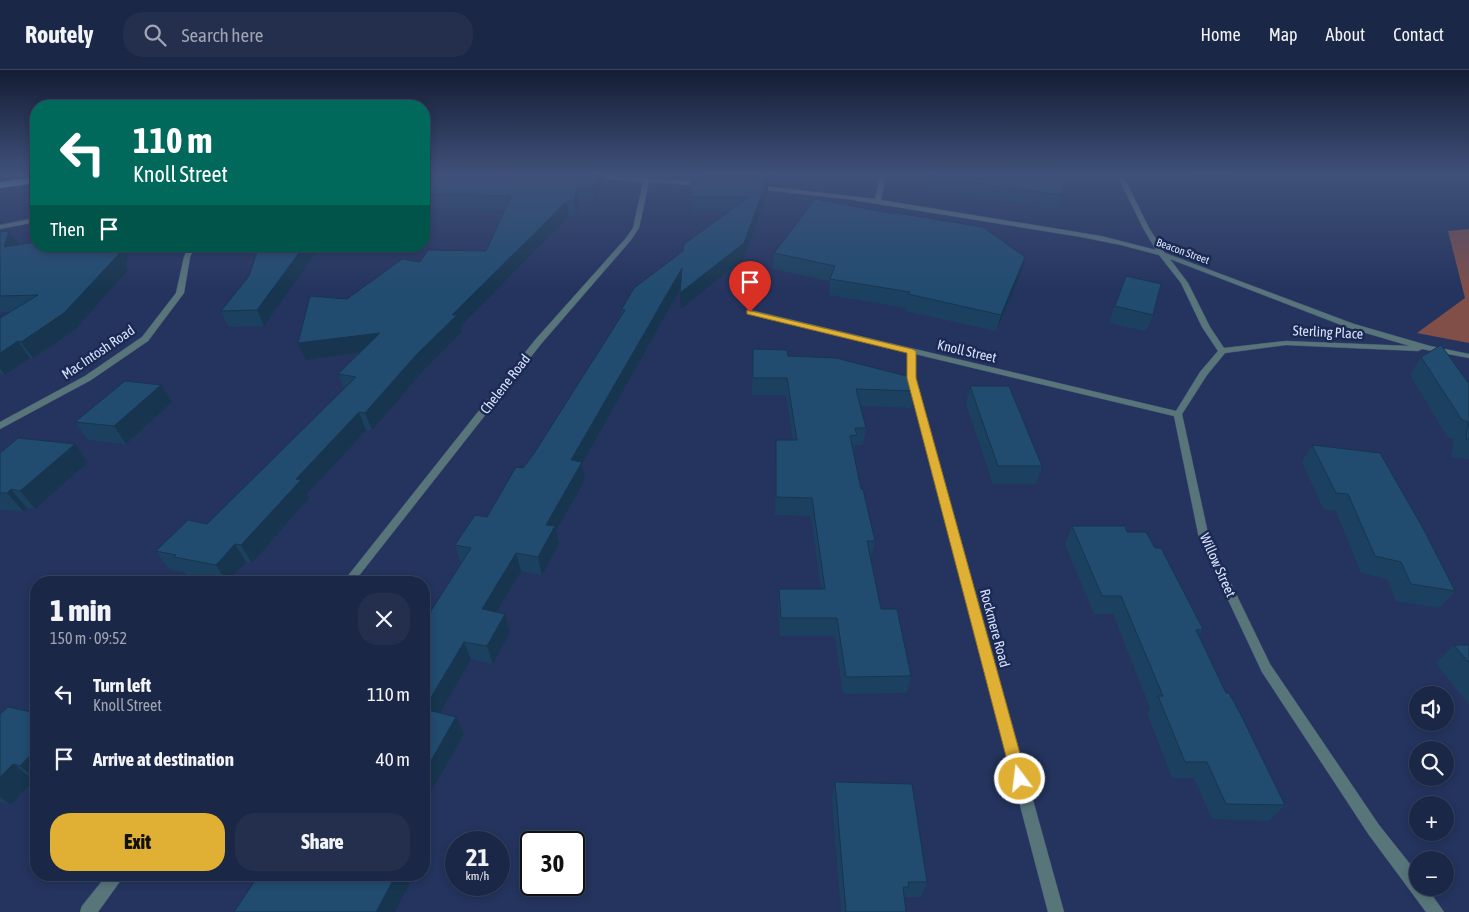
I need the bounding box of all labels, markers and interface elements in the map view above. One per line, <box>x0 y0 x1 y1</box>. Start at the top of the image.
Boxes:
search box <box>123 12 473 57</box>
text: Routely <box>25 21 93 48</box>
icon: search <box>141 21 169 49</box>
text: Search here <box>181 24 263 46</box>
text: Home <box>1201 24 1241 45</box>
text: Map <box>1269 24 1298 45</box>
text: About <box>1326 24 1365 45</box>
text: Contact <box>1393 24 1444 45</box>
icon: left <box>50 120 115 185</box>
text: 110 m <box>133 120 212 160</box>
text: Knoll Street <box>133 161 228 187</box>
icon: arrive <box>95 215 123 243</box>
text: Then <box>50 218 85 240</box>
street label: Beacon Street <box>1155 236 1211 266</box>
pin <box>729 261 771 312</box>
icon: arrive <box>736 268 764 296</box>
street label: Mac Intosh Road <box>59 322 137 382</box>
street label: Sterling Place <box>1292 322 1364 342</box>
street label: Knoll Street <box>936 336 998 366</box>
street label: Chelene Road <box>477 351 533 417</box>
street label: Willow Street <box>1197 531 1239 599</box>
street label: Rockmere Road <box>977 587 1013 669</box>
text: 1 min <box>50 593 111 627</box>
button: close <box>358 593 410 645</box>
text: 150 m · 09:52 <box>50 629 127 647</box>
text: Turn left <box>93 674 151 696</box>
icon: left <box>50 680 78 708</box>
text: 110 m <box>367 683 410 705</box>
map controls <box>1409 686 1454 896</box>
button: sound <box>1409 686 1454 731</box>
text: Knoll Street <box>93 696 162 714</box>
button: search <box>1409 741 1454 786</box>
icon: arrive <box>50 745 78 773</box>
text: Arrive at destination <box>93 748 234 770</box>
text: 40 m <box>376 748 410 770</box>
position arrow <box>993 752 1045 804</box>
button: + <box>1409 796 1454 841</box>
button: Exit <box>50 813 225 871</box>
button: Share <box>235 813 410 871</box>
speed limit sign: 30 <box>520 831 585 896</box>
text: 21 <box>466 843 489 871</box>
button: − <box>1409 851 1454 896</box>
text: km/h <box>466 869 489 883</box>

